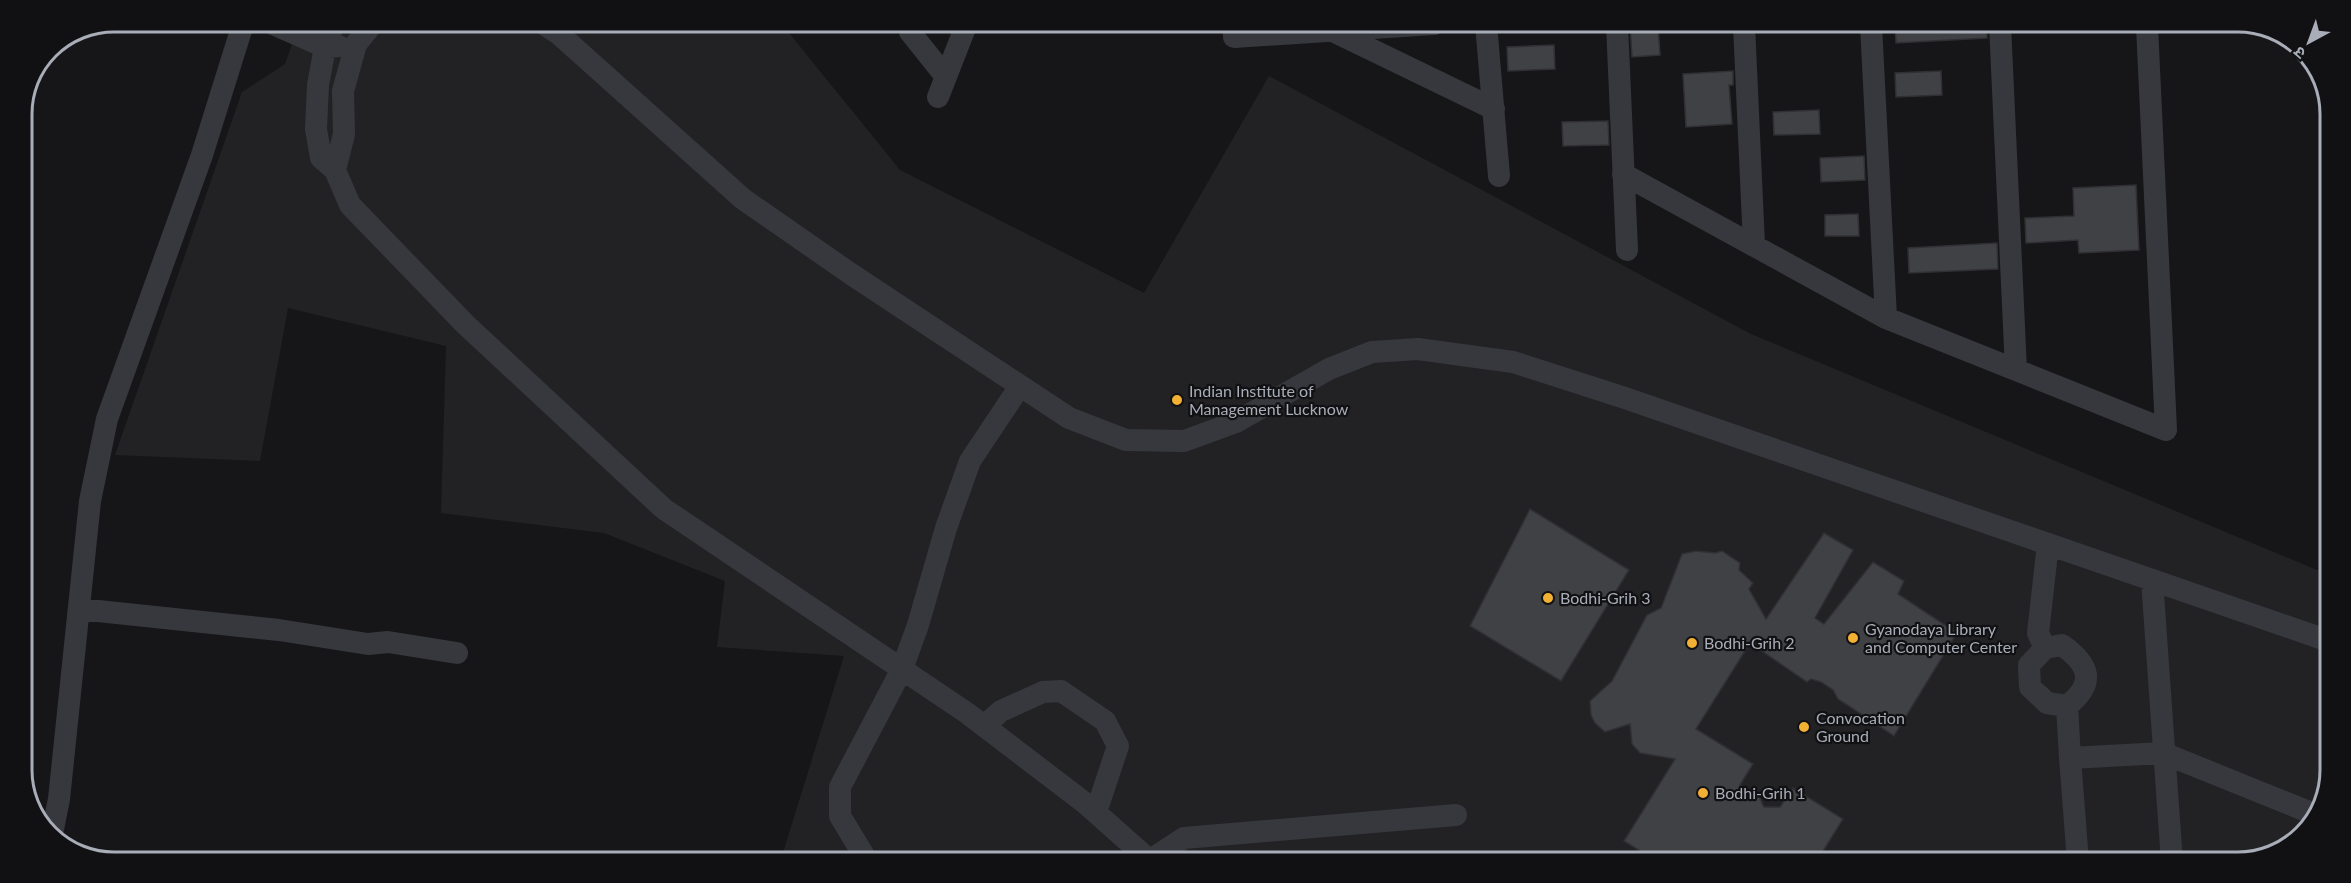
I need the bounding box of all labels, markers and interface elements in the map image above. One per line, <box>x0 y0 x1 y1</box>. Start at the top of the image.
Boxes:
north arrow <box>2279 12 2339 72</box>
text: उ <box>2289 43 2309 64</box>
place label: Indian Institute of Management Lucknow <box>1189 381 1349 418</box>
marker: Indian Institute of Management Lucknow <box>1170 393 1184 407</box>
place label: Bodhi-Grih 3 <box>1560 588 1651 607</box>
marker: Bodhi-Grih 3 <box>1541 591 1555 605</box>
place label: Gyanodaya Library and Computer Center <box>1865 619 2017 656</box>
marker: Gyanodaya Library and Computer Center <box>1846 631 1860 645</box>
place label: Bodhi-Grih 2 <box>1704 633 1795 652</box>
marker: Bodhi-Grih 2 <box>1685 636 1699 650</box>
place label: Convocation Ground <box>1816 708 1905 745</box>
marker: Convocation Ground <box>1797 720 1811 734</box>
place label: Bodhi-Grih 1 <box>1715 783 1806 802</box>
marker: Bodhi-Grih 1 <box>1696 786 1710 800</box>

